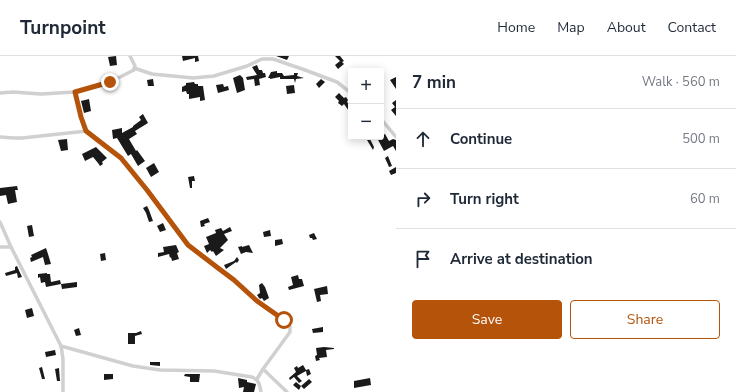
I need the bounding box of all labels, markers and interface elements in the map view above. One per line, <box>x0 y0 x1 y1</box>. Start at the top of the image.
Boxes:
text: Turnpoint <box>20 15 106 41</box>
text: Home <box>497 18 535 37</box>
text: Map <box>557 18 585 37</box>
text: About <box>607 18 646 37</box>
text: Contact <box>668 18 716 37</box>
map controls <box>348 68 384 140</box>
button: + <box>348 68 384 104</box>
text: 7 min <box>412 71 456 94</box>
route end <box>101 73 119 91</box>
text: Walk · 560 m <box>642 73 720 91</box>
button: − <box>348 104 384 140</box>
icon: ahead <box>412 128 434 150</box>
text: Continue <box>450 129 512 149</box>
text: 500 m <box>682 130 720 148</box>
icon: right <box>412 188 434 210</box>
text: Turn right <box>450 189 519 209</box>
text: 60 m <box>690 190 720 208</box>
icon: arrive <box>412 248 434 270</box>
text: Arrive at destination <box>450 249 593 269</box>
button: Save <box>412 300 562 339</box>
button: Share <box>570 300 720 339</box>
route start <box>275 311 293 329</box>

